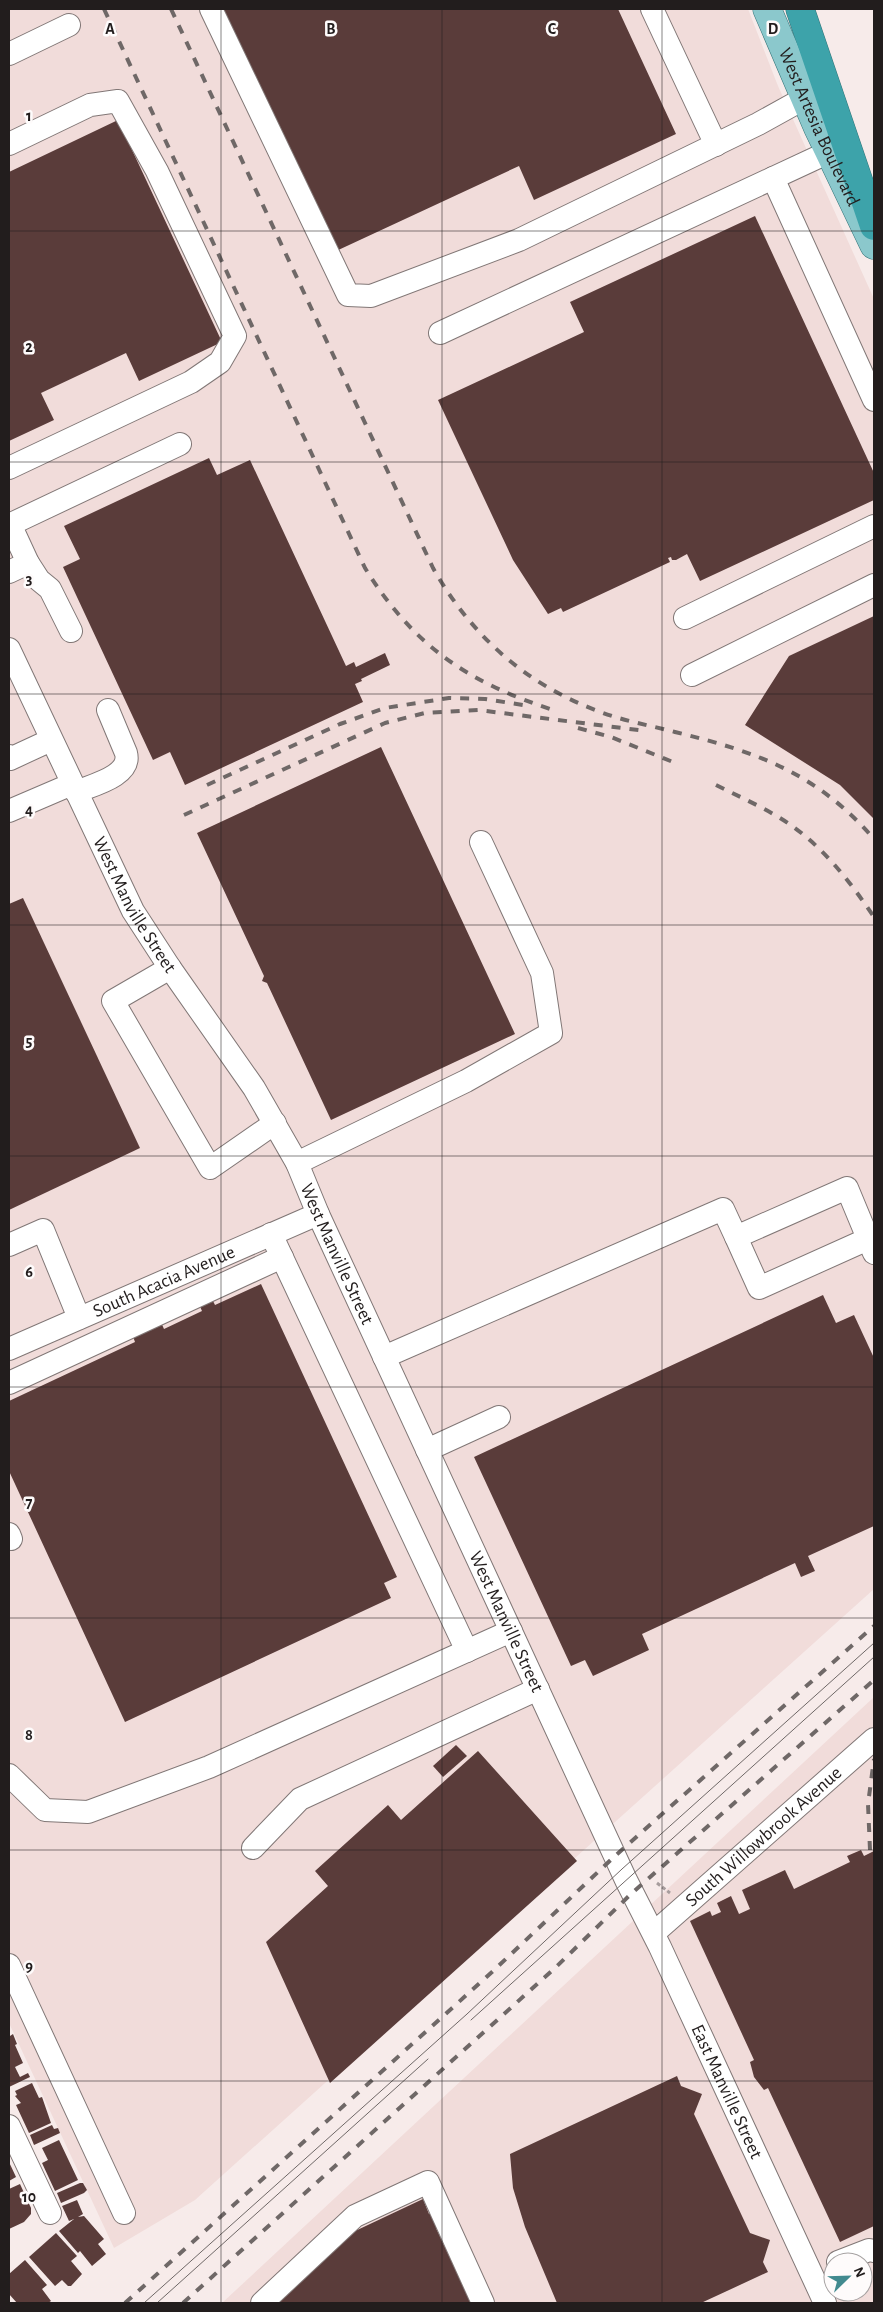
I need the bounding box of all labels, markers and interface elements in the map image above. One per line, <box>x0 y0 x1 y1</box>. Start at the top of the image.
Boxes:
text: A <box>105 21 115 37</box>
text: B <box>326 21 336 37</box>
text: C <box>548 21 557 37</box>
text: D <box>768 21 779 37</box>
street label: West Artesia Boulevard <box>775 45 863 209</box>
text: 1 <box>26 108 32 124</box>
text: 2 <box>25 339 33 355</box>
text: 3 <box>26 571 33 587</box>
text: 4 <box>25 802 33 818</box>
street label: West Manville Street <box>90 834 180 976</box>
text: 5 <box>26 1033 33 1049</box>
street label: West Manville Street <box>297 1181 377 1327</box>
street label: South Acacia Avenue <box>90 1242 238 1321</box>
text: 6 <box>25 1264 33 1280</box>
text: 7 <box>26 1495 33 1511</box>
street label: West Manville Street <box>466 1548 547 1695</box>
text: 8 <box>25 1727 33 1743</box>
street label: South Willowbrook Avenue <box>682 1763 845 1910</box>
text: 9 <box>25 1958 33 1974</box>
street label: East Manville Street <box>688 2021 766 2161</box>
text: 10 <box>22 2189 36 2205</box>
north arrow <box>823 2252 873 2302</box>
text: N <box>851 2265 867 2280</box>

